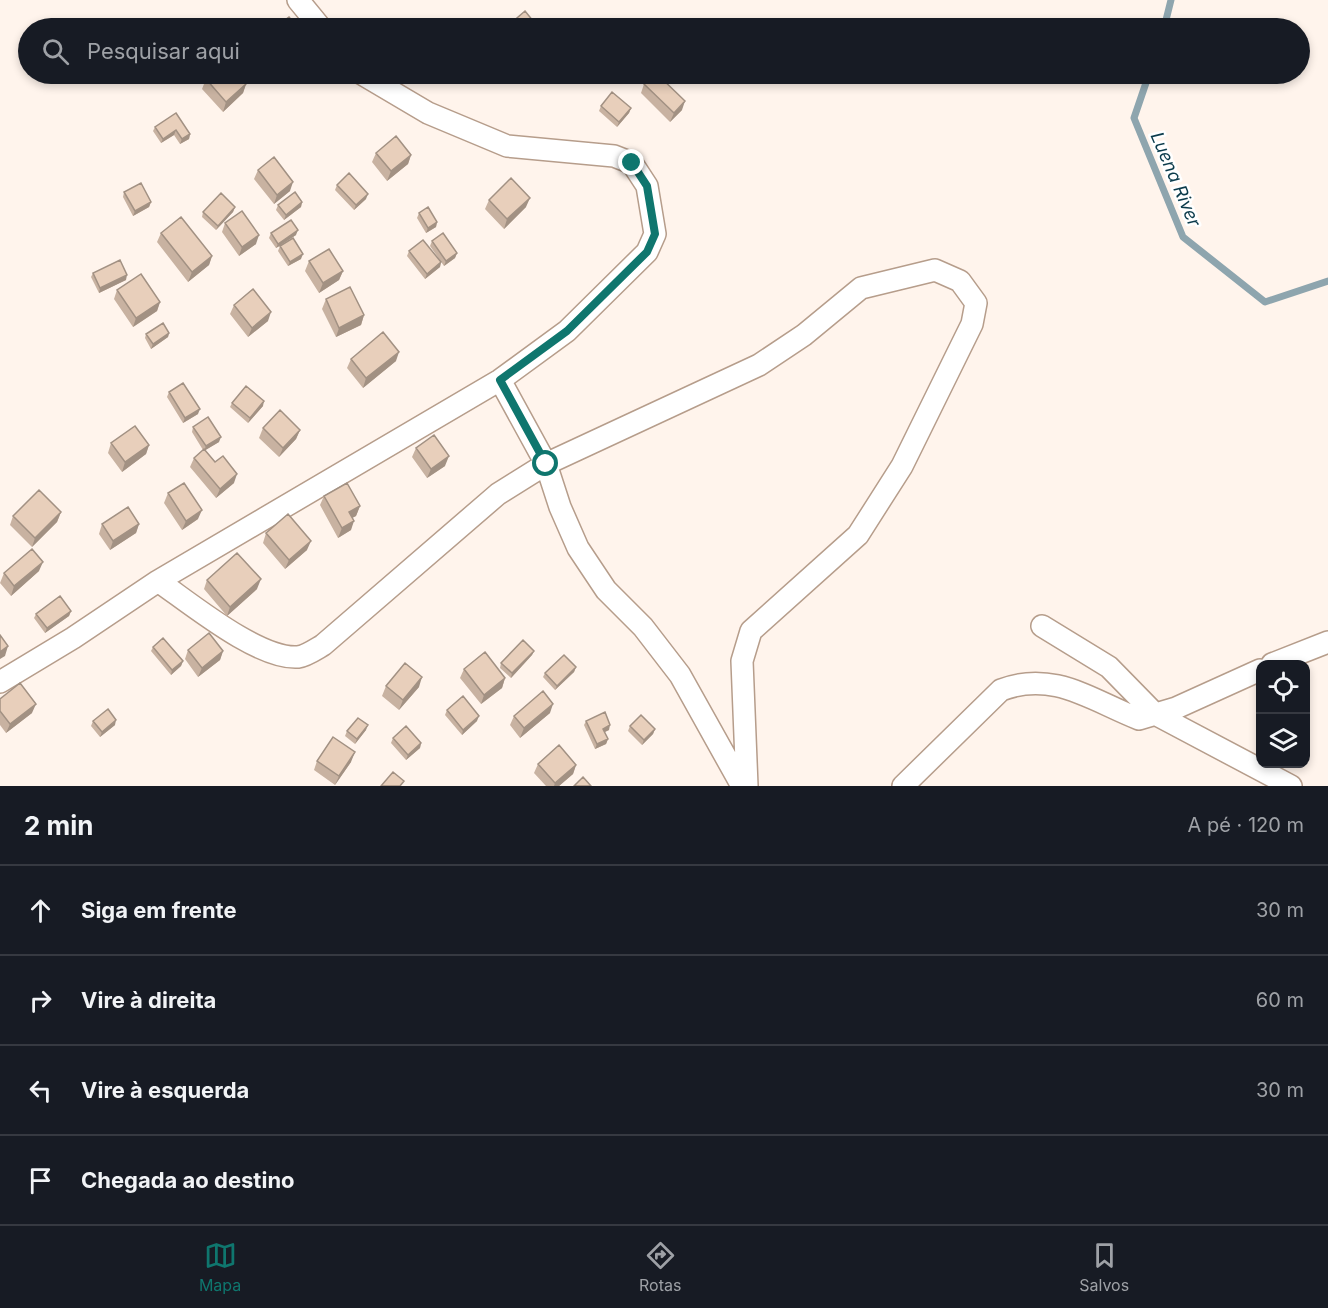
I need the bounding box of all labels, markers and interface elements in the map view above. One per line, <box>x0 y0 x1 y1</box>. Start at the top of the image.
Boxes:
search box <box>18 18 1310 84</box>
icon: search <box>39 35 72 68</box>
text: Pesquisar aqui <box>87 38 240 64</box>
water label: Luena River <box>1147 128 1206 231</box>
route end <box>618 149 644 175</box>
route start <box>532 450 558 476</box>
map controls <box>1256 660 1310 768</box>
button: locate <box>1256 660 1310 714</box>
button: layers <box>1256 714 1310 768</box>
text: 2 min <box>24 810 94 841</box>
text: A pé · 120 m <box>1188 813 1304 837</box>
icon: ahead <box>24 894 57 927</box>
text: Siga em frente <box>81 897 237 923</box>
text: 30 m <box>1256 898 1304 922</box>
icon: right <box>24 984 57 1017</box>
text: Vire à direita <box>81 987 216 1013</box>
text: 60 m <box>1256 988 1304 1012</box>
icon: left <box>24 1074 57 1107</box>
text: Vire à esquerda <box>81 1077 249 1103</box>
text: 30 m <box>1256 1078 1304 1102</box>
icon: arrive <box>24 1164 57 1197</box>
text: Chegada ao destino <box>81 1167 295 1193</box>
tab: Mapa <box>199 1239 241 1295</box>
tab: Rotas <box>639 1239 681 1295</box>
tab: Salvos <box>1079 1239 1129 1295</box>

